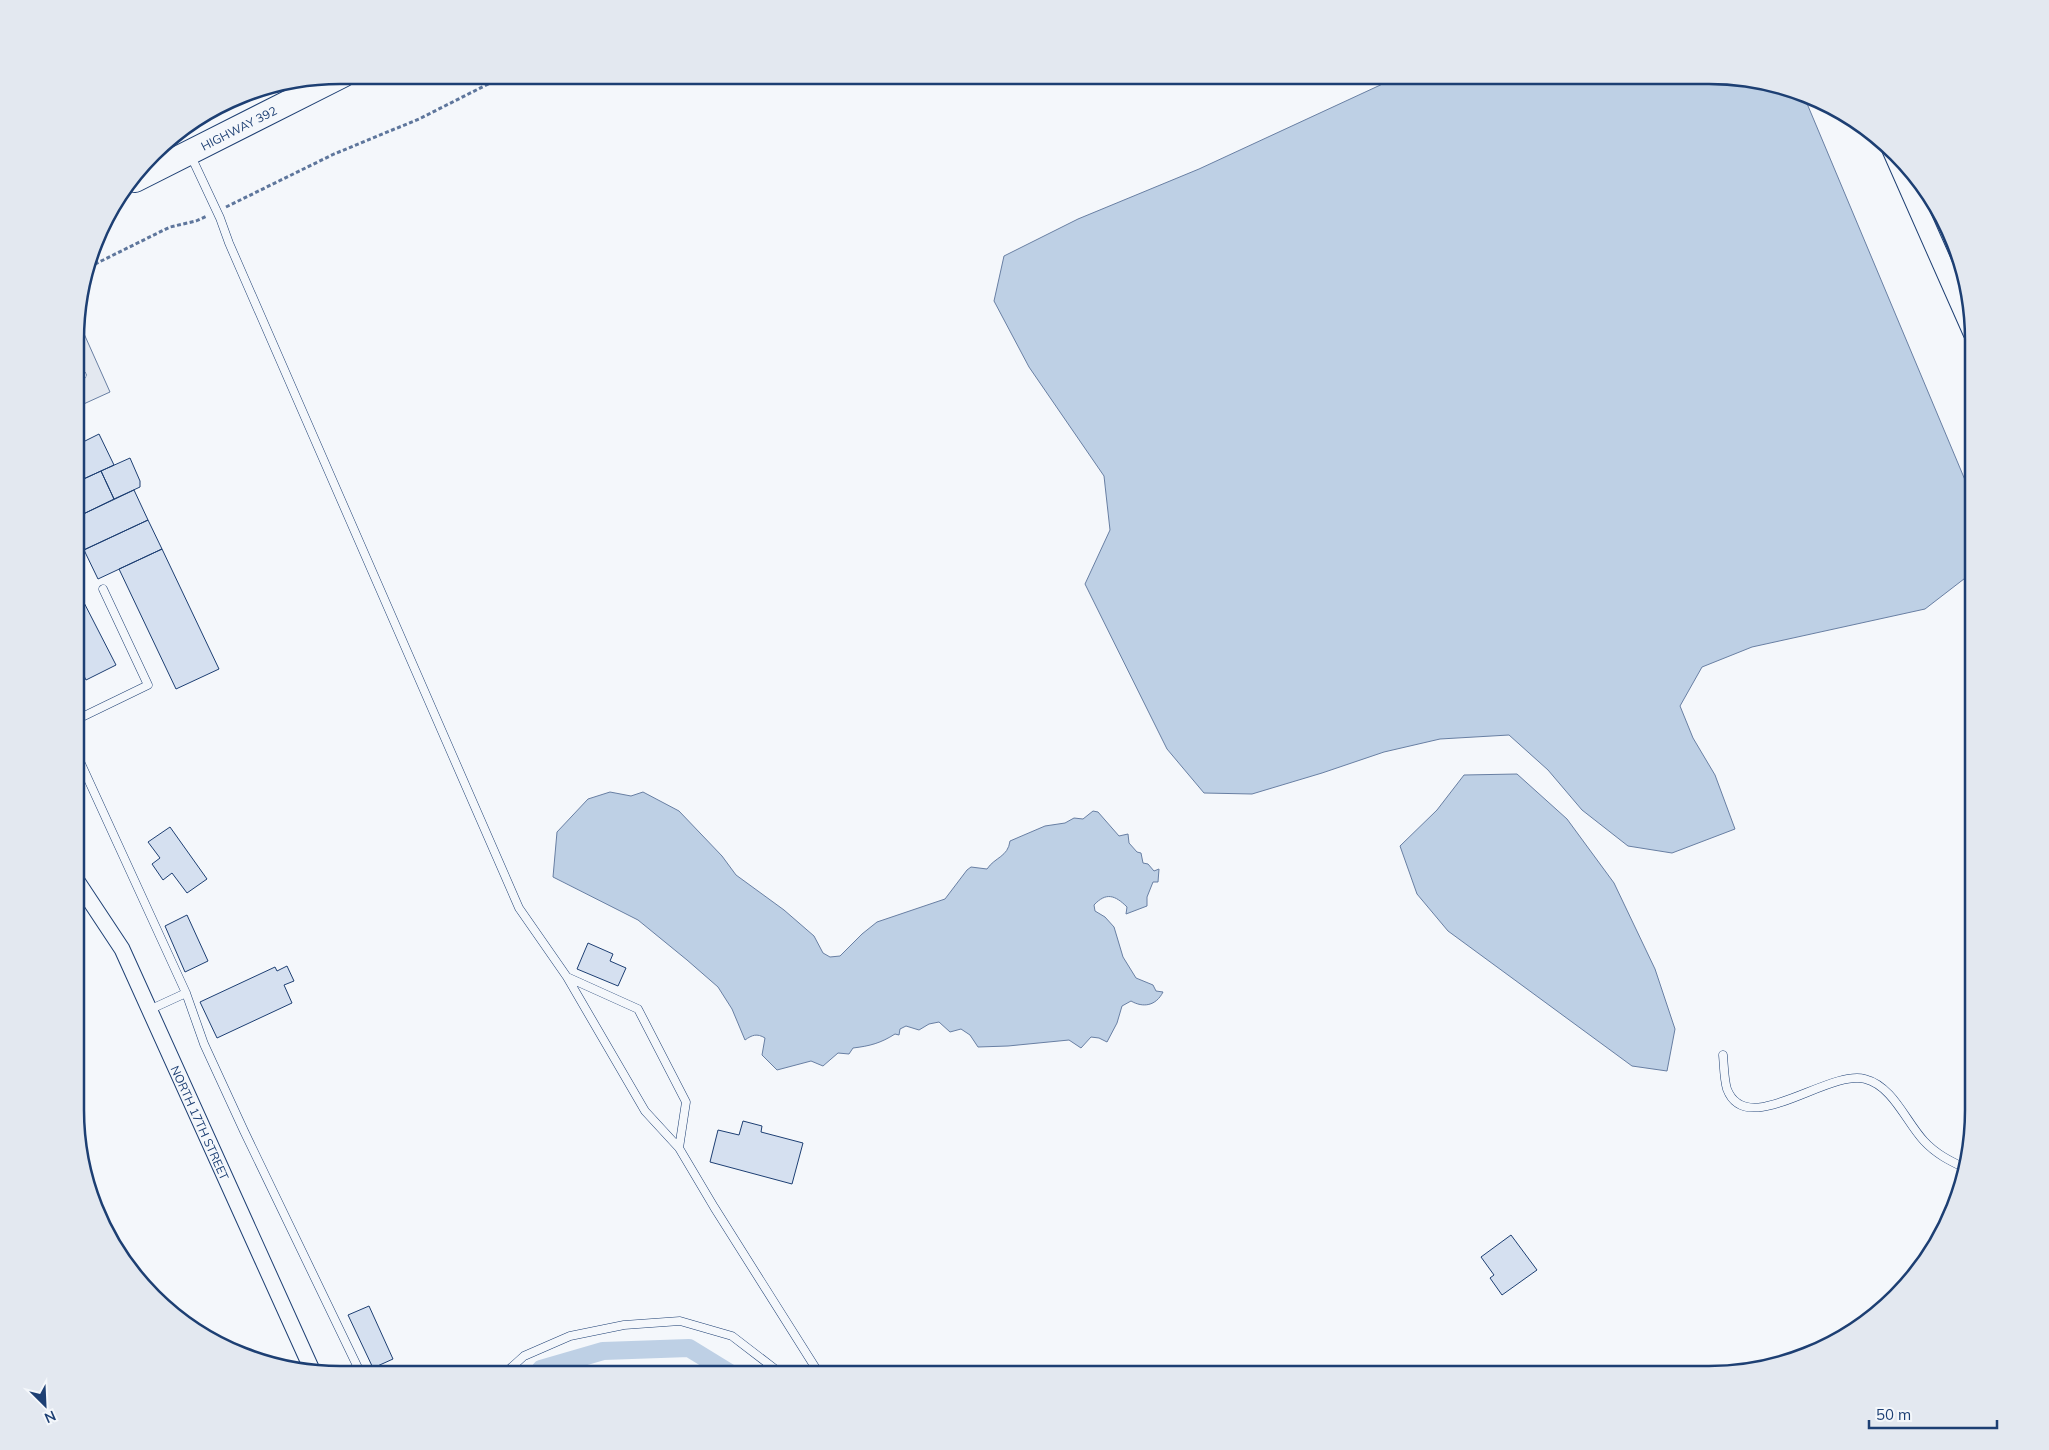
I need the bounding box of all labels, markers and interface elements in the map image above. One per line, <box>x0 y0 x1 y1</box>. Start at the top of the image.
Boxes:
street label: HIGHWAY 392 <box>198 102 279 153</box>
street label: NORTH 17TH STREET <box>168 1063 233 1183</box>
north arrow <box>20 1380 70 1430</box>
scale bar <box>1869 1398 1996 1430</box>
text: 50 m <box>1876 1405 1911 1424</box>
text: N <box>42 1407 59 1427</box>

